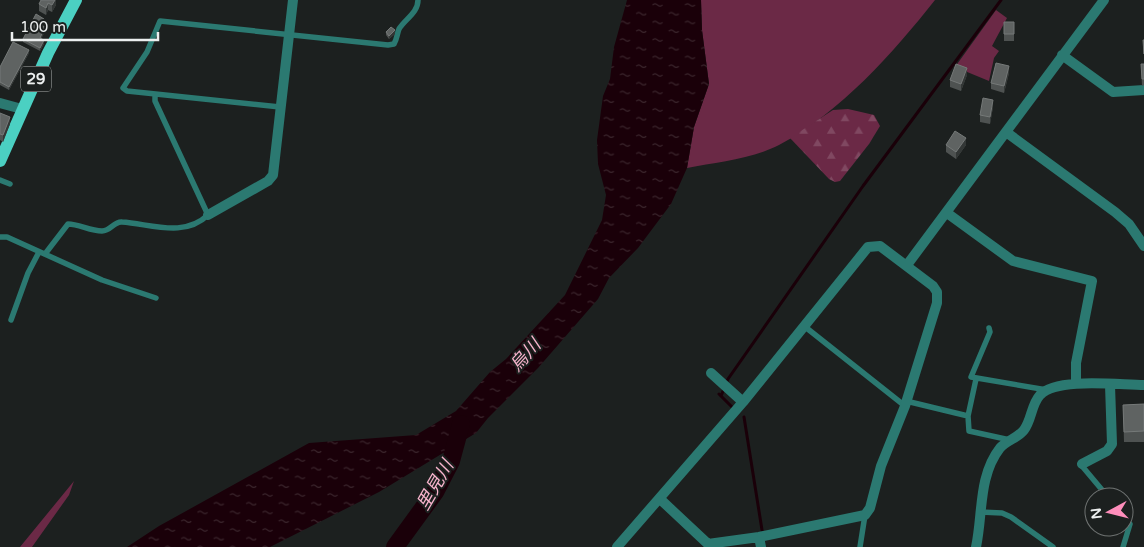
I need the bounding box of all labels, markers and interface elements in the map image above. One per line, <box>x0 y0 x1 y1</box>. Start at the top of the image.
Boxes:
scale bar <box>12 10 159 42</box>
text: 100 m <box>20 18 66 36</box>
road number: 29 <box>21 66 51 92</box>
water label: 烏川 <box>505 333 547 376</box>
water label: 里見川 <box>412 454 459 514</box>
north arrow <box>1084 487 1134 537</box>
text: N <box>1087 507 1106 520</box>

